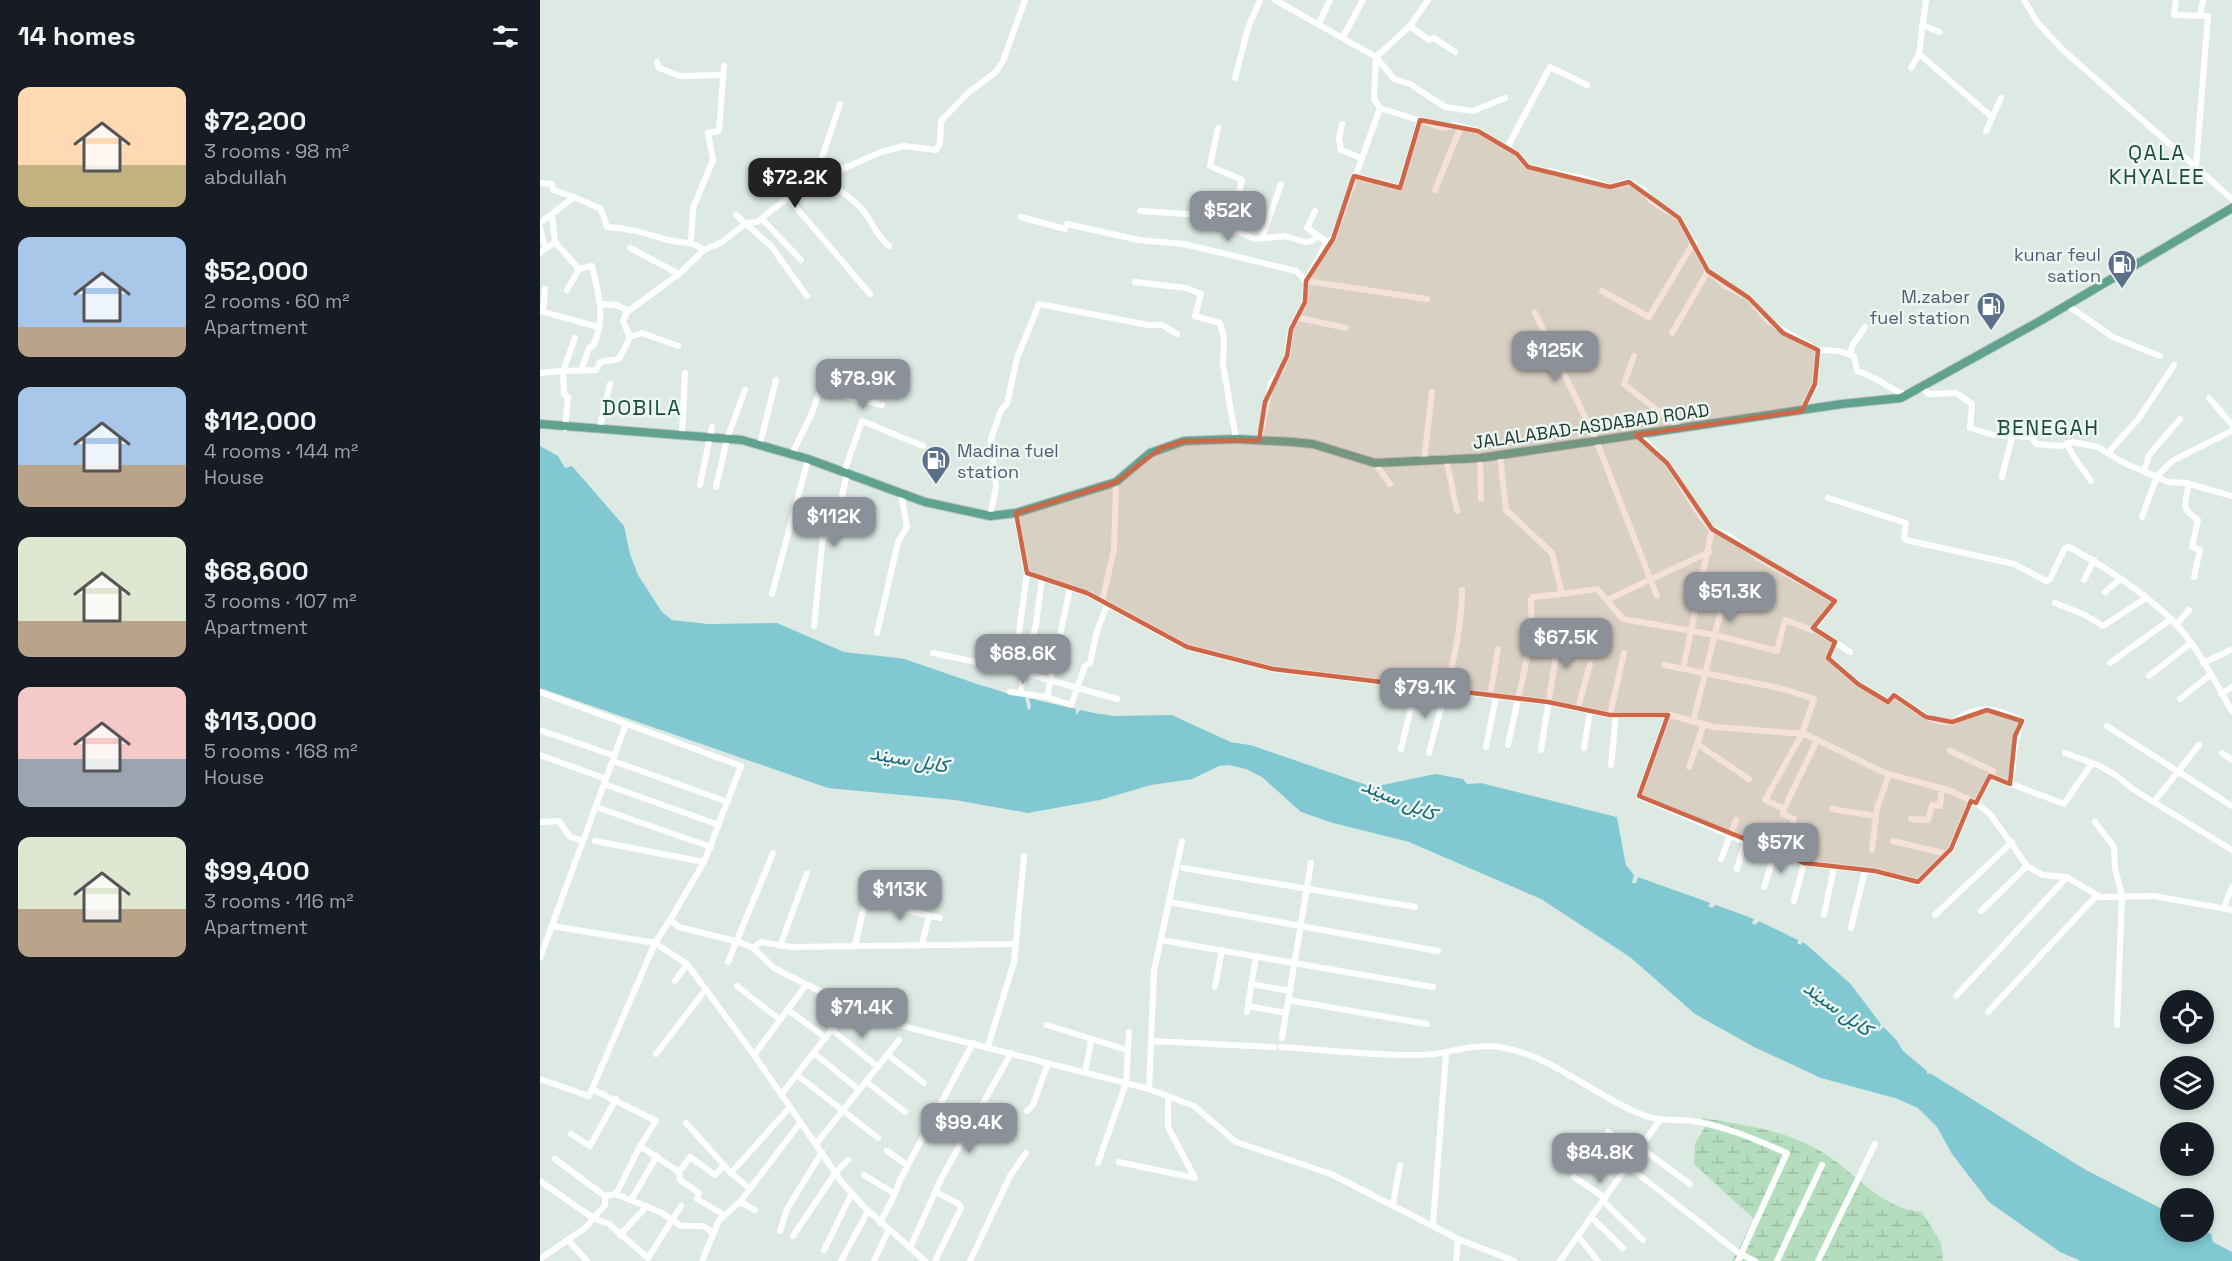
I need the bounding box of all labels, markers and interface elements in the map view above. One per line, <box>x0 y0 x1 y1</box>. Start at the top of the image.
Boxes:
text: 14 homes <box>18 19 136 53</box>
icon: filters <box>489 20 522 53</box>
text: $72,200 <box>204 104 306 138</box>
icon: home <box>66 111 138 183</box>
text: 3 rooms · 98 m² <box>204 138 349 164</box>
district label: QALA KHYALEE <box>2109 139 2205 190</box>
pin: $72.2K <box>746 158 844 209</box>
text: abdullah <box>204 164 287 190</box>
text: $72.2K <box>762 164 828 190</box>
pin: $52K <box>1192 191 1264 242</box>
text: $52K <box>1204 197 1252 223</box>
place label: kunar feul sation <box>2014 243 2101 287</box>
fuel station icon: kunar feul sation <box>2106 248 2138 290</box>
text: $52,000 <box>204 254 308 288</box>
icon: home <box>66 261 138 333</box>
place label: M.zaber fuel station <box>1869 285 1970 329</box>
text: 2 rooms · 60 m² <box>204 288 350 314</box>
fuel station icon: M.zaber fuel station <box>1975 290 2007 332</box>
text: Apartment <box>204 314 308 340</box>
pin: $125K <box>1513 331 1597 382</box>
text: $125K <box>1526 337 1584 363</box>
pin: $78.9K <box>814 359 912 410</box>
text: $78.9K <box>830 365 896 391</box>
district label: DOBILA <box>602 394 682 421</box>
street label: JALALABAD-ASDABAD ROAD <box>1471 398 1711 454</box>
text: $112,000 <box>204 404 317 438</box>
icon: home <box>66 411 138 483</box>
district label: BENEGAH <box>1997 414 2099 441</box>
text: 4 rooms · 144 m² <box>204 438 358 464</box>
place label: Madina fuel station <box>957 439 1059 483</box>
fuel station icon: Madina fuel station <box>920 444 952 486</box>
text: House <box>204 464 264 490</box>
pin: $112K <box>792 497 876 548</box>
text: $112K <box>807 503 861 529</box>
text: $68,600 <box>204 554 309 588</box>
icon: home <box>66 561 138 633</box>
pin: $51.3K <box>1681 572 1779 623</box>
text: $51.3K <box>1698 578 1762 604</box>
text: 3 rooms · 107 m² <box>204 588 357 614</box>
text: Apartment <box>204 614 308 640</box>
pin: $67.5K <box>1517 618 1615 669</box>
text: $67.5K <box>1534 624 1598 650</box>
pin: $68.6K <box>974 634 1072 685</box>
text: $68.6K <box>989 640 1057 666</box>
pin: $79.1K <box>1376 668 1474 719</box>
text: $79.1K <box>1394 674 1456 700</box>
text: $113,000 <box>204 704 317 738</box>
icon: home <box>66 711 138 783</box>
text: 5 rooms · 168 m² <box>204 738 358 764</box>
water label: کابل سيند <box>868 739 953 779</box>
text: House <box>204 764 264 790</box>
water label: کابل سيند <box>1358 772 1443 828</box>
pin: $57K <box>1745 823 1817 874</box>
text: $57K <box>1757 829 1805 855</box>
text: $99,400 <box>204 854 310 888</box>
icon: home <box>66 861 138 933</box>
pin: $113K <box>858 870 942 921</box>
text: $113K <box>873 876 927 902</box>
text: 3 rooms · 116 m² <box>204 888 354 914</box>
text: Apartment <box>204 914 308 940</box>
water label: کابل سيند <box>1798 974 1880 1044</box>
pin: $71.4K <box>813 988 911 1039</box>
map controls <box>2160 990 2214 1242</box>
button: locate <box>2160 990 2214 1044</box>
text: $71.4K <box>830 994 894 1020</box>
button: layers <box>2160 1056 2214 1110</box>
pin: $99.4K <box>920 1103 1018 1154</box>
text: $99.4K <box>935 1109 1003 1135</box>
button: + <box>2160 1122 2214 1176</box>
pin: $84.8K <box>1551 1133 1649 1184</box>
text: $84.8K <box>1566 1139 1634 1165</box>
button: − <box>2160 1188 2214 1242</box>

